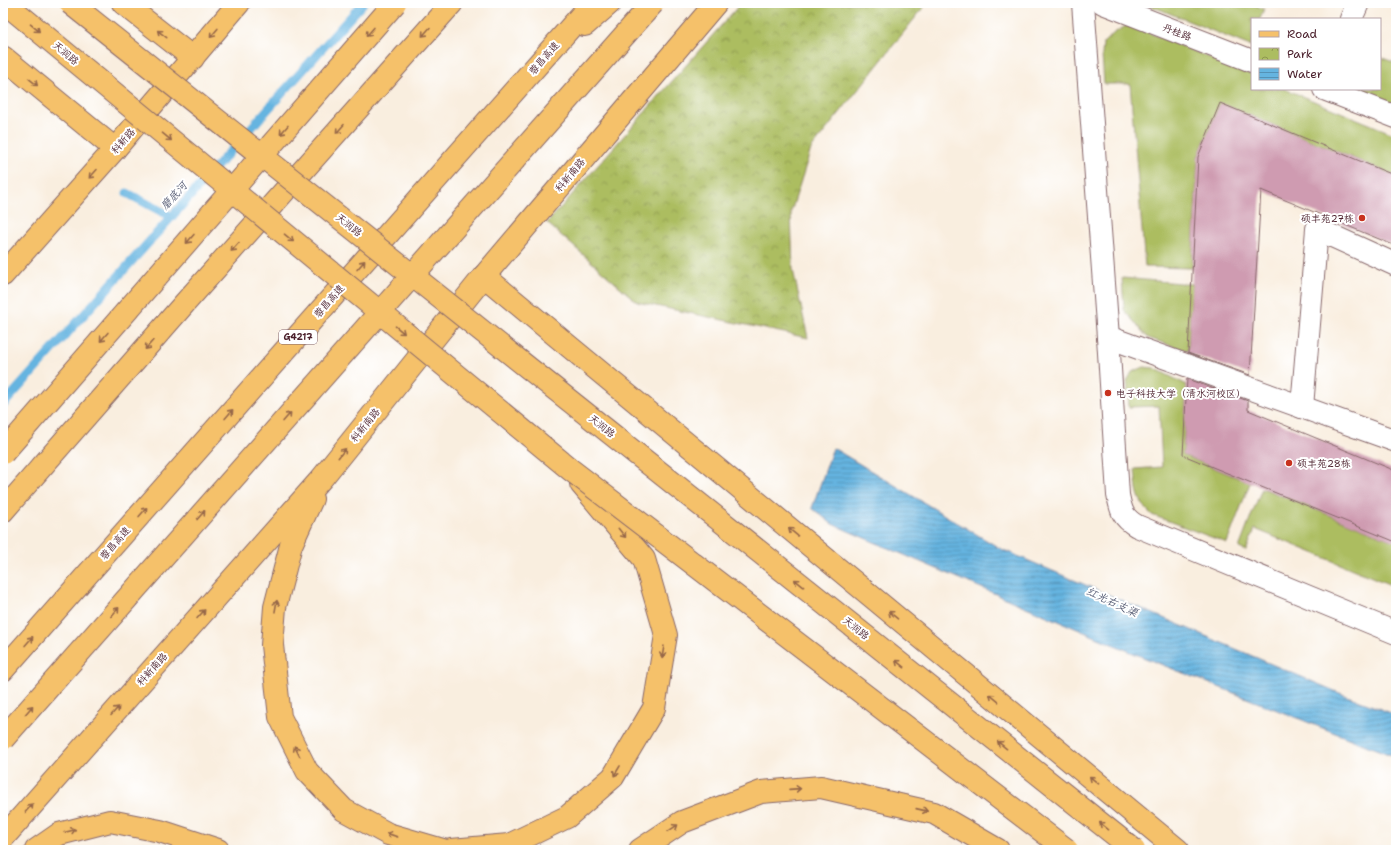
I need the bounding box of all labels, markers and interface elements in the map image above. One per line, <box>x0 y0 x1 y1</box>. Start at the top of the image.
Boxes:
legend <box>1251 18 1381 90</box>
street label: 丹桂路 <box>1161 21 1193 43</box>
one-way arrow <box>29 23 40 32</box>
text: Road <box>1287 26 1318 42</box>
one-way arrow <box>209 27 218 38</box>
one-way arrow <box>365 27 374 38</box>
one-way arrow <box>422 27 431 37</box>
one-way arrow <box>157 29 168 38</box>
street label: 天润路 <box>50 38 82 68</box>
street label: 蓉昌高速 <box>526 39 562 77</box>
text: Park <box>1287 46 1313 62</box>
text: Water <box>1287 66 1323 82</box>
one-way arrow <box>28 78 39 86</box>
one-way arrow <box>335 124 345 134</box>
street label: 科新路 <box>108 125 138 157</box>
one-way arrow <box>280 125 289 136</box>
one-way arrow <box>162 133 173 142</box>
street label: 科新南路 <box>552 156 588 194</box>
one-way arrow <box>88 169 98 179</box>
water label: 磨底河 <box>157 177 192 213</box>
street label: 天润路 <box>333 211 365 239</box>
place label: 硕丰苑27栋 <box>1301 212 1354 225</box>
marker: 硕丰苑27栋 <box>1357 213 1367 223</box>
one-way arrow <box>284 233 295 242</box>
one-way arrow <box>185 234 194 244</box>
one-way arrow <box>230 242 239 252</box>
one-way arrow <box>356 260 365 270</box>
street label: 蓉昌高速 <box>311 282 347 320</box>
one-way arrow <box>395 325 406 334</box>
road number: G4217 <box>279 330 317 344</box>
one-way arrow <box>100 332 109 342</box>
one-way arrow <box>144 339 153 350</box>
place label: 电子科技大学（清水河校区） <box>1116 387 1246 400</box>
marker: 电子科技大学（清水河校区） <box>1103 388 1113 398</box>
street label: 科新南路 <box>347 405 383 445</box>
one-way arrow <box>224 409 233 420</box>
one-way arrow <box>282 412 291 422</box>
street label: 天润路 <box>586 412 618 440</box>
one-way arrow <box>338 447 347 458</box>
place label: 硕丰苑28栋 <box>1297 457 1351 470</box>
marker: 硕丰苑28栋 <box>1284 458 1294 468</box>
one-way arrow <box>138 507 147 517</box>
one-way arrow <box>196 509 205 520</box>
street label: 蓉昌高速 <box>97 524 133 562</box>
one-way arrow <box>618 527 626 538</box>
one-way arrow <box>788 527 799 536</box>
one-way arrow <box>793 579 804 587</box>
water label: 红光右支渠 <box>1084 584 1141 621</box>
one-way arrow <box>272 600 280 613</box>
one-way arrow <box>110 607 119 618</box>
one-way arrow <box>197 609 206 619</box>
one-way arrow <box>888 610 899 619</box>
street label: 天润路 <box>840 614 872 642</box>
one-way arrow <box>24 636 33 646</box>
one-way arrow <box>659 645 667 658</box>
street label: 科新南路 <box>134 650 170 688</box>
one-way arrow <box>895 659 906 668</box>
one-way arrow <box>988 693 999 702</box>
one-way arrow <box>24 705 33 715</box>
one-way arrow <box>110 706 120 716</box>
one-way arrow <box>997 740 1008 749</box>
one-way arrow <box>293 745 300 757</box>
one-way arrow <box>612 765 620 777</box>
one-way arrow <box>1088 776 1099 785</box>
one-way arrow <box>788 786 801 793</box>
one-way arrow <box>24 804 33 814</box>
one-way arrow <box>916 807 929 814</box>
one-way arrow <box>1098 821 1109 830</box>
one-way arrow <box>667 824 678 833</box>
one-way arrow <box>63 827 76 835</box>
one-way arrow <box>386 830 398 838</box>

